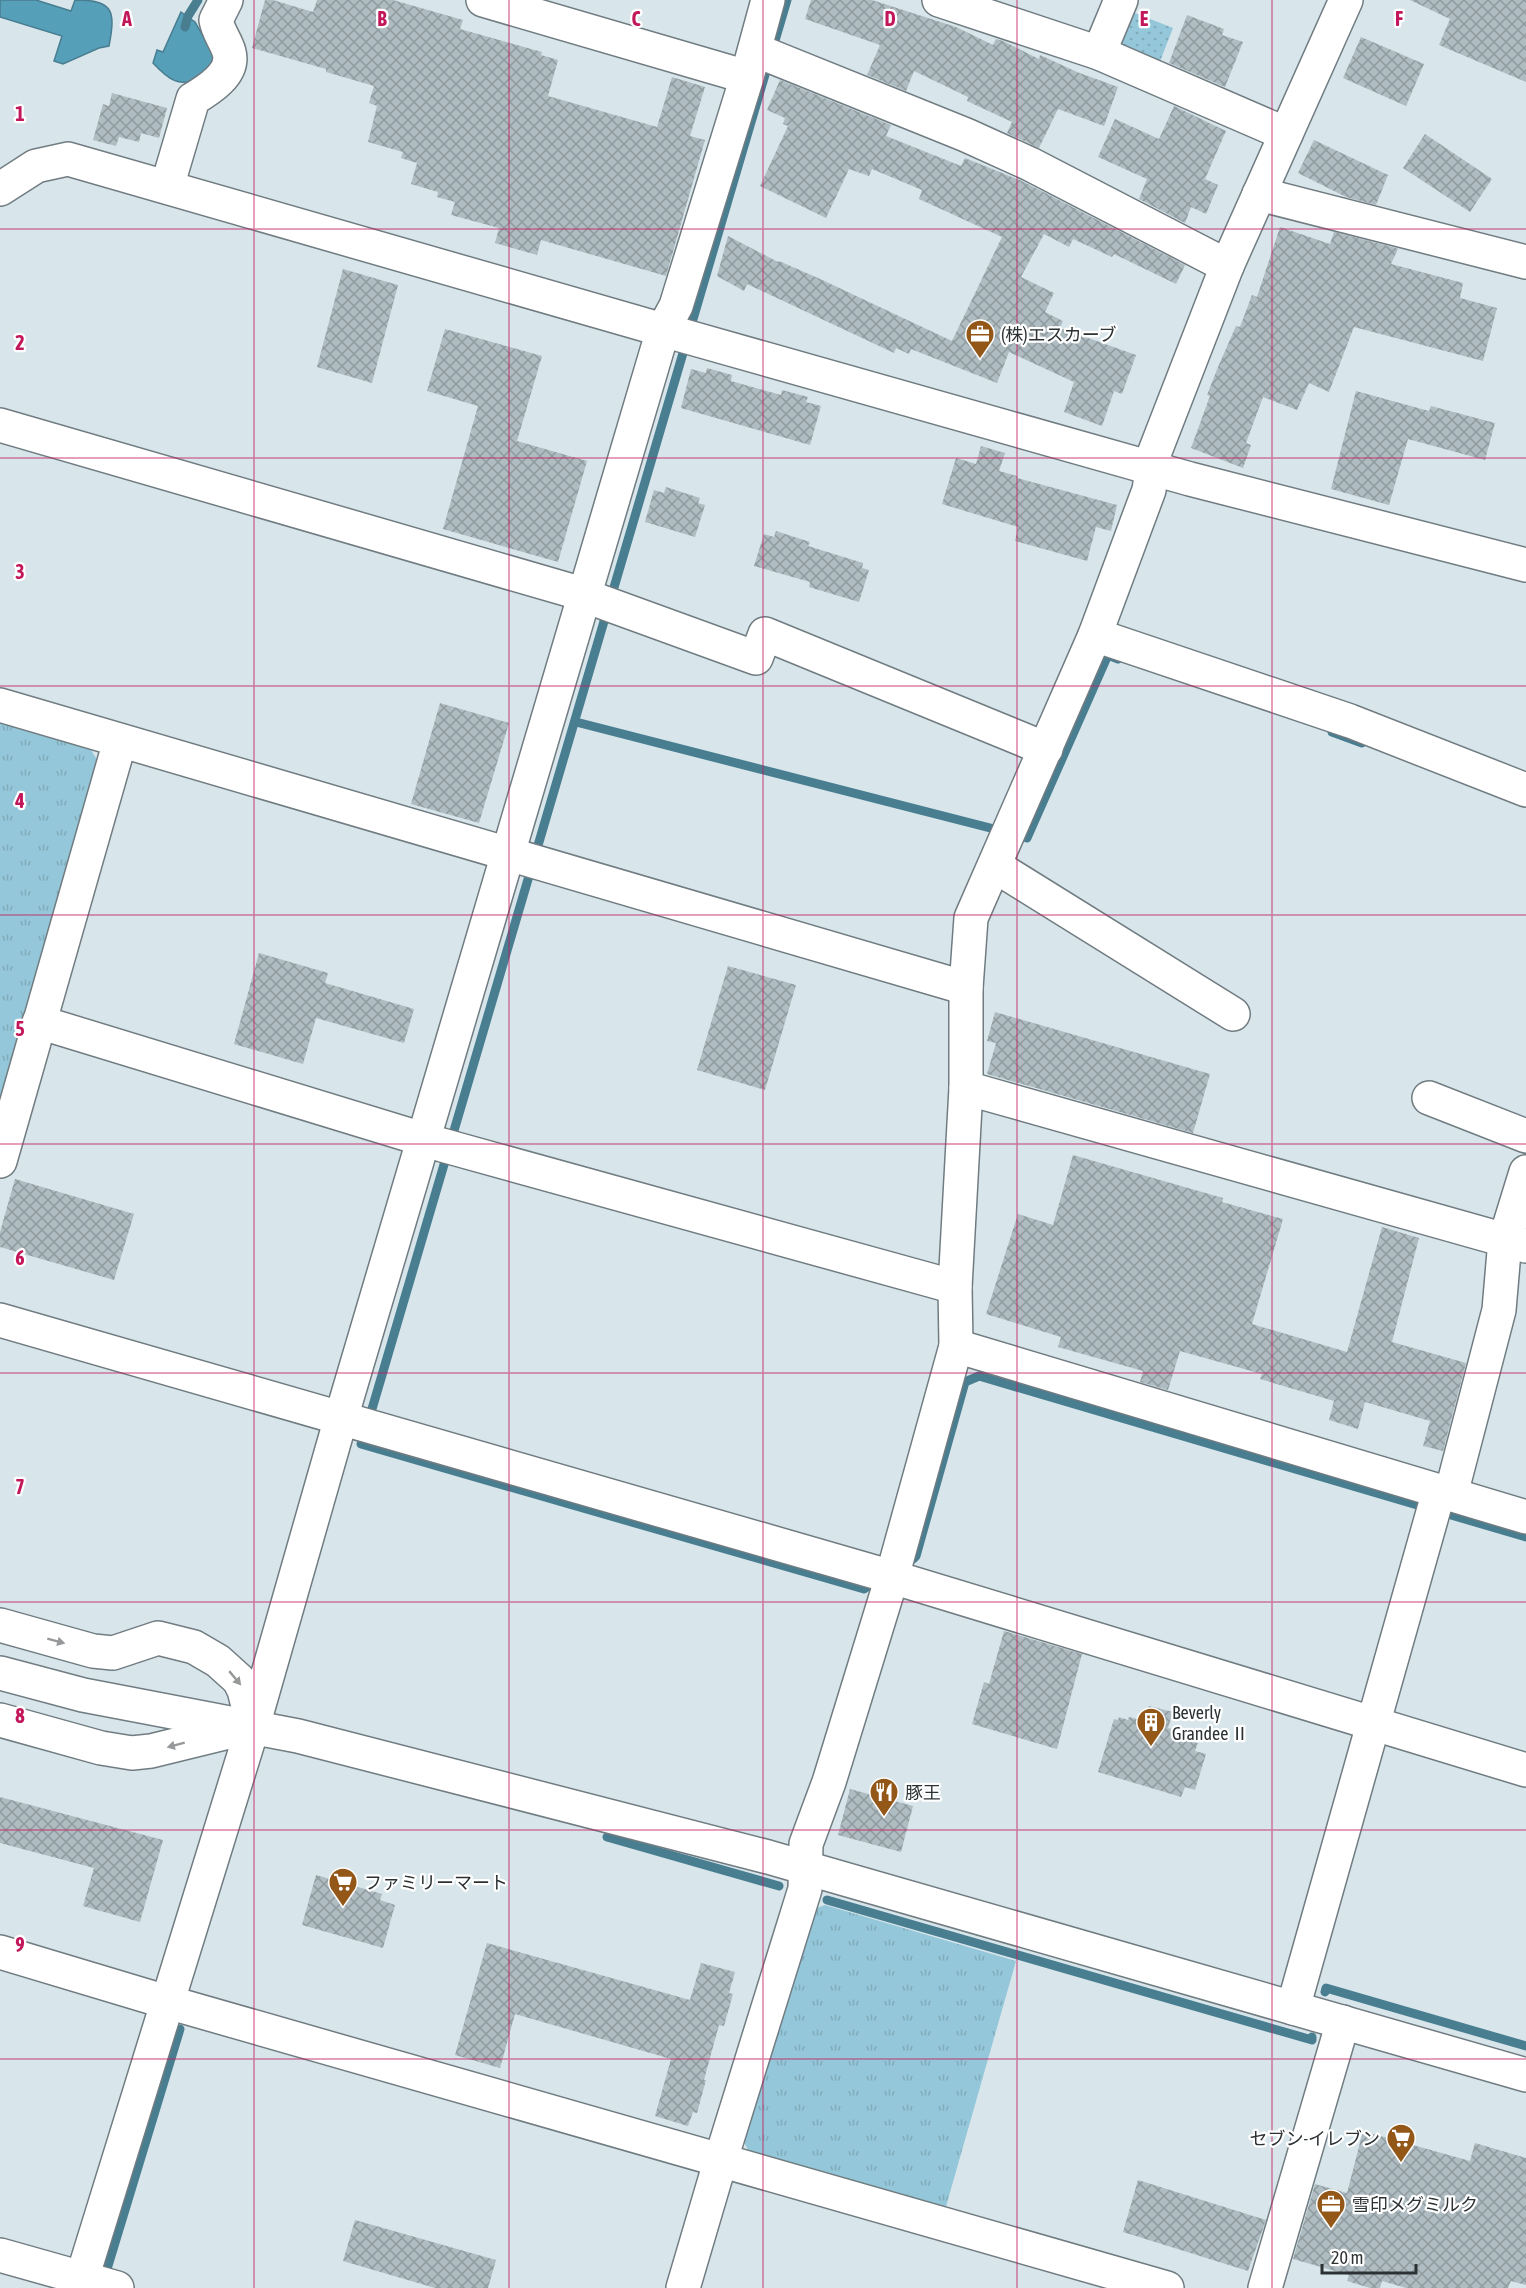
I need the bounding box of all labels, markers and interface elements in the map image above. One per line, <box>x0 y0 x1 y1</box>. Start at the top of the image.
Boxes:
text: A <box>121 7 132 30</box>
text: B <box>377 7 387 30</box>
text: C <box>632 7 641 30</box>
text: D <box>884 7 896 30</box>
text: E <box>1140 7 1149 30</box>
text: F <box>1395 7 1403 30</box>
text: 1 <box>15 102 25 125</box>
office icon: (株)エスカーブ <box>964 318 996 360</box>
place label: (株)エスカーブ <box>1001 324 1117 345</box>
text: 2 <box>15 331 25 354</box>
text: 3 <box>15 560 25 583</box>
text: 4 <box>14 789 25 812</box>
text: 5 <box>15 1017 25 1040</box>
text: 6 <box>15 1246 25 1269</box>
text: 7 <box>15 1475 25 1498</box>
one-way arrow <box>47 1636 66 1646</box>
one-way arrow <box>229 1670 242 1686</box>
place label: Beverly Grandee Ⅱ <box>1172 1702 1249 1744</box>
text: 8 <box>15 1704 25 1727</box>
building icon: Beverly Grandee Ⅱ <box>1135 1706 1167 1748</box>
one-way arrow <box>167 1740 185 1750</box>
restaurant icon: 豚王 <box>868 1776 900 1818</box>
place label: 豚王 <box>905 1782 941 1803</box>
supermarket icon: ファミリーマート <box>327 1866 359 1908</box>
place label: ファミリーマート <box>364 1872 508 1893</box>
text: 9 <box>15 1933 25 1956</box>
supermarket icon: セブン-イレブン <box>1385 2122 1417 2164</box>
place label: セブン-イレブン <box>1250 2128 1380 2149</box>
office icon: 雪印メグミルク <box>1315 2188 1347 2230</box>
place label: 雪印メグミルク <box>1352 2194 1478 2215</box>
scale bar <box>1322 2237 1416 2275</box>
text: 20 m <box>1331 2247 1363 2268</box>

